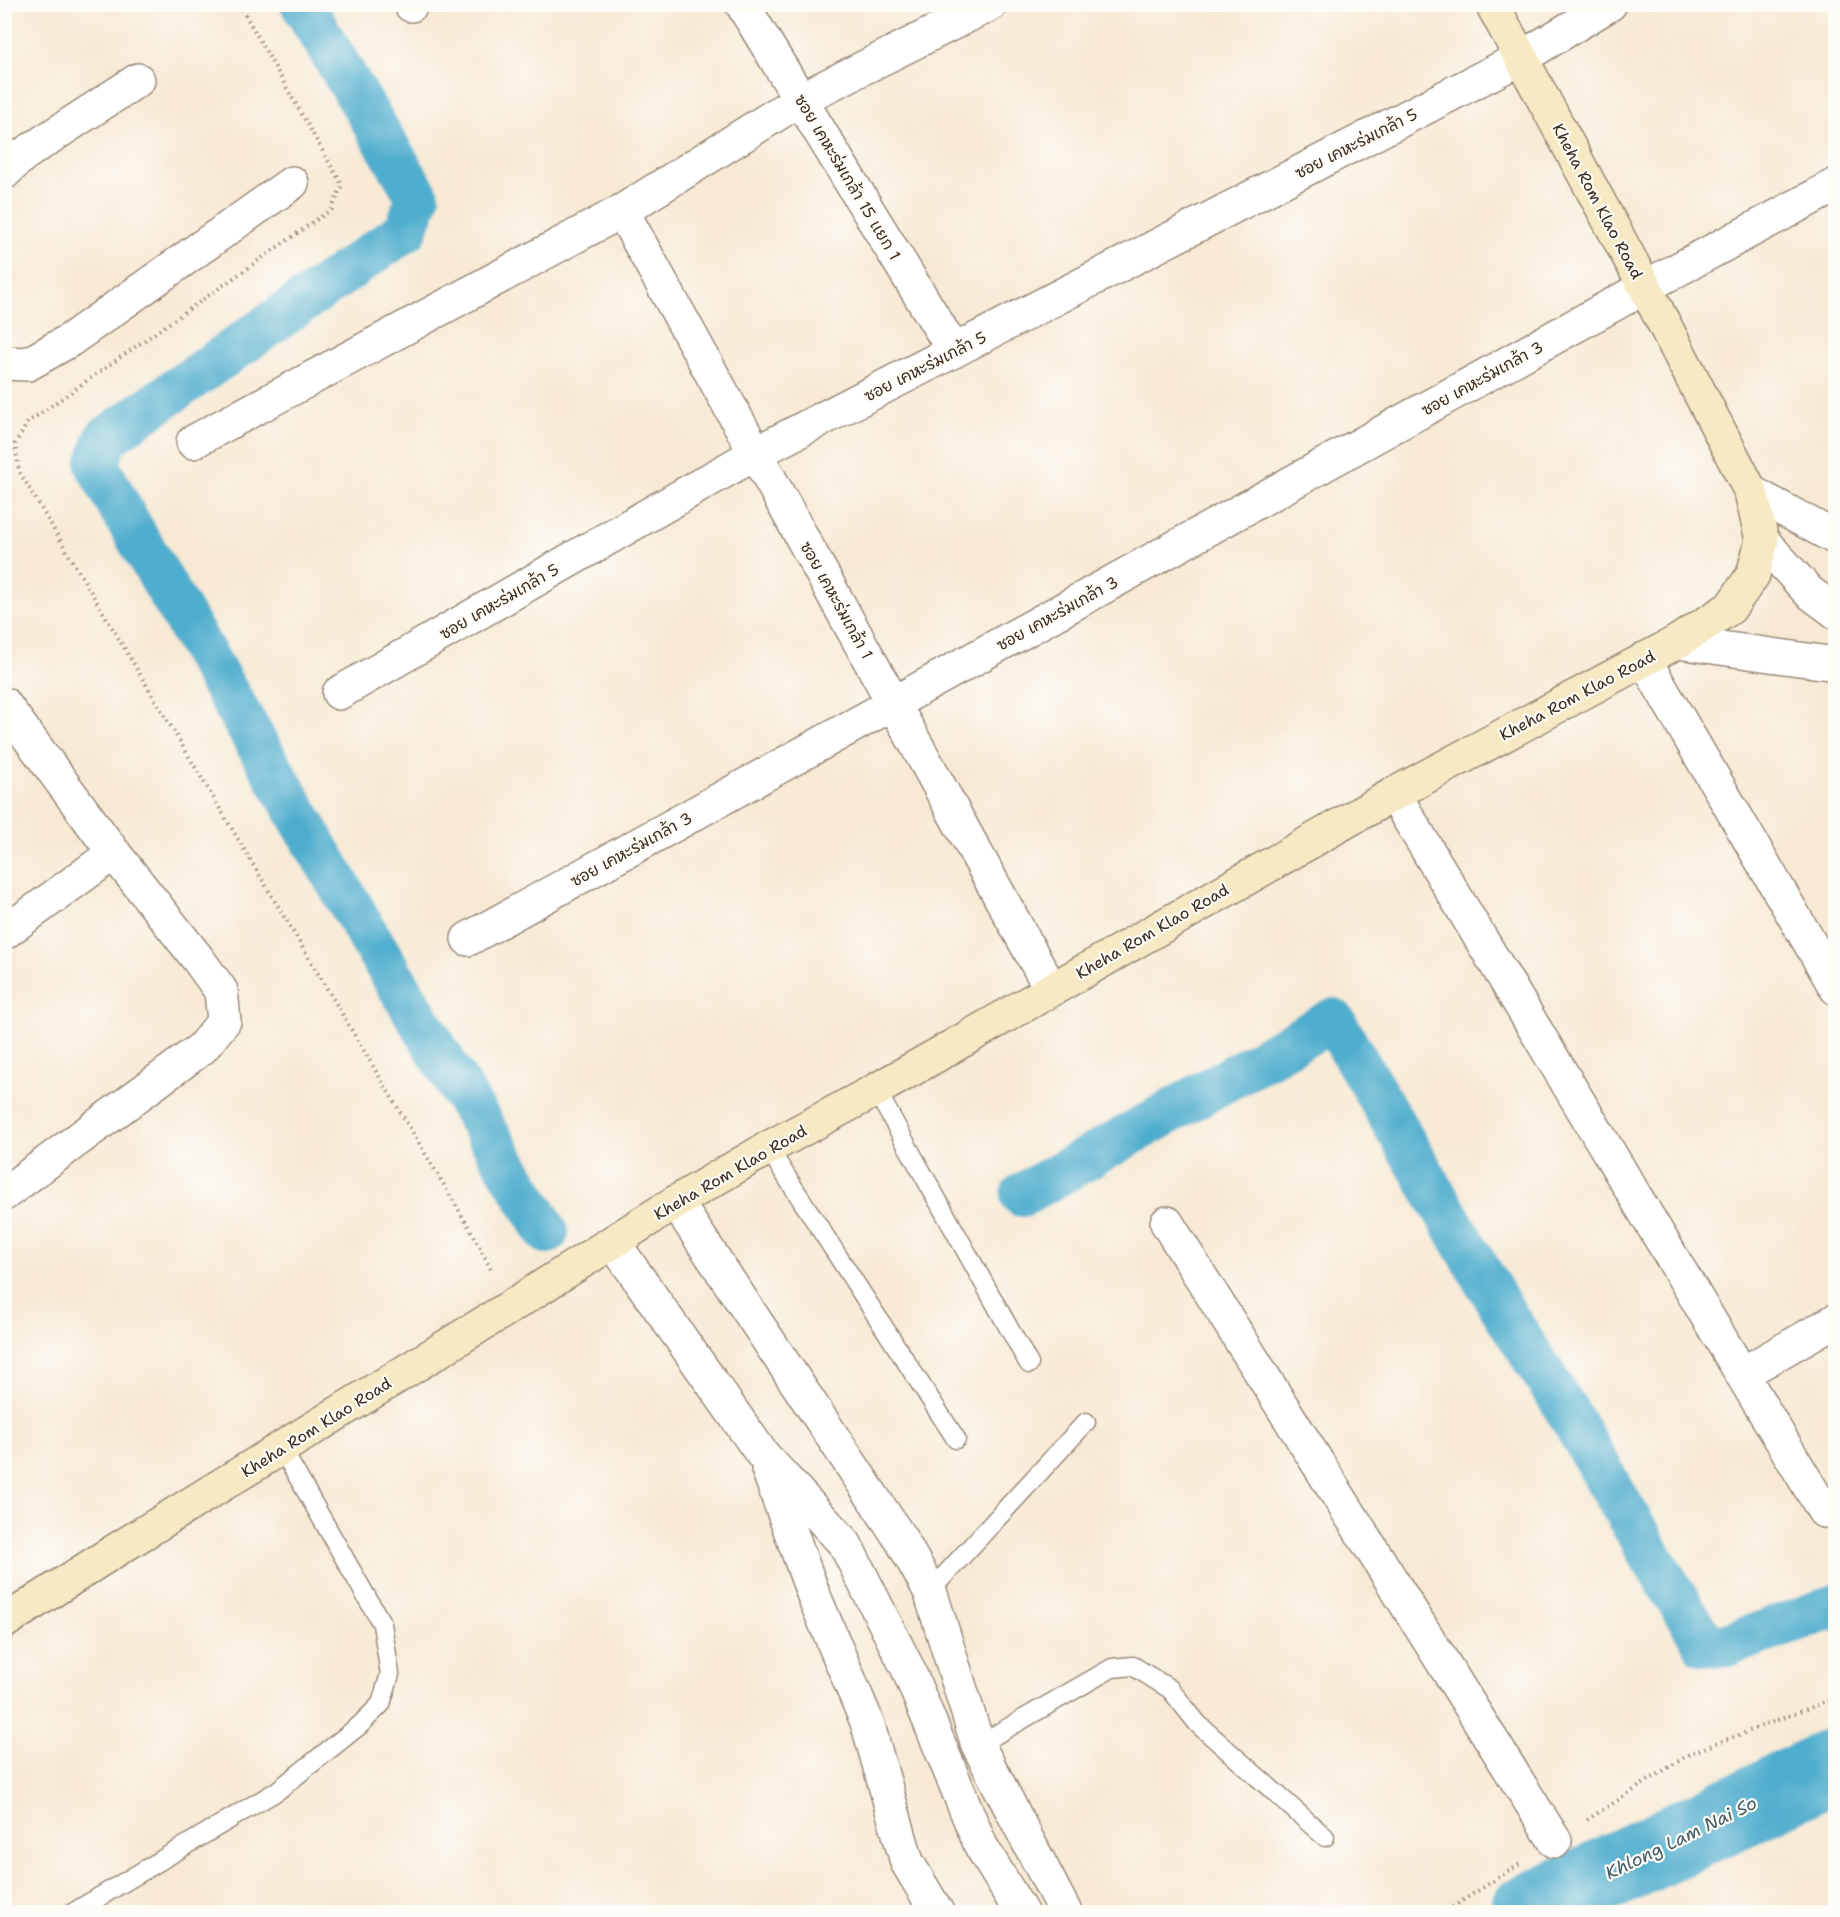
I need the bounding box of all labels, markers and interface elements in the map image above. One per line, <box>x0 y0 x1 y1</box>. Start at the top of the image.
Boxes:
street label: ซอย เคหะร่มเกล้า 15 แยก 1 <box>790 90 906 264</box>
street label: ซอย เคหะร่มเกล้า 5 <box>1291 103 1421 183</box>
street label: Kheha Rom Klao Road <box>1548 120 1648 283</box>
street label: ซอย เคหะร่มเกล้า 5 <box>860 326 990 406</box>
street label: ซอย เคหะร่มเกล้า 3 <box>1417 335 1547 421</box>
street label: ซอย เคหะร่มเกล้า 1 <box>795 537 879 663</box>
street label: ซอย เคหะร่มเกล้า 5 <box>435 558 563 644</box>
street label: ซอย เคหะร่มเกล้า 3 <box>992 570 1122 656</box>
street label: Kheha Rom Klao Road <box>1496 645 1659 745</box>
street label: ซอย เคหะร่มเกล้า 3 <box>566 806 696 892</box>
street label: Kheha Rom Klao Road <box>1072 879 1233 984</box>
street label: Kheha Rom Klao Road <box>650 1120 811 1225</box>
street label: Kheha Rom Klao Road <box>237 1373 395 1482</box>
water label: Khlong Lam Nai So <box>1601 1791 1761 1885</box>

